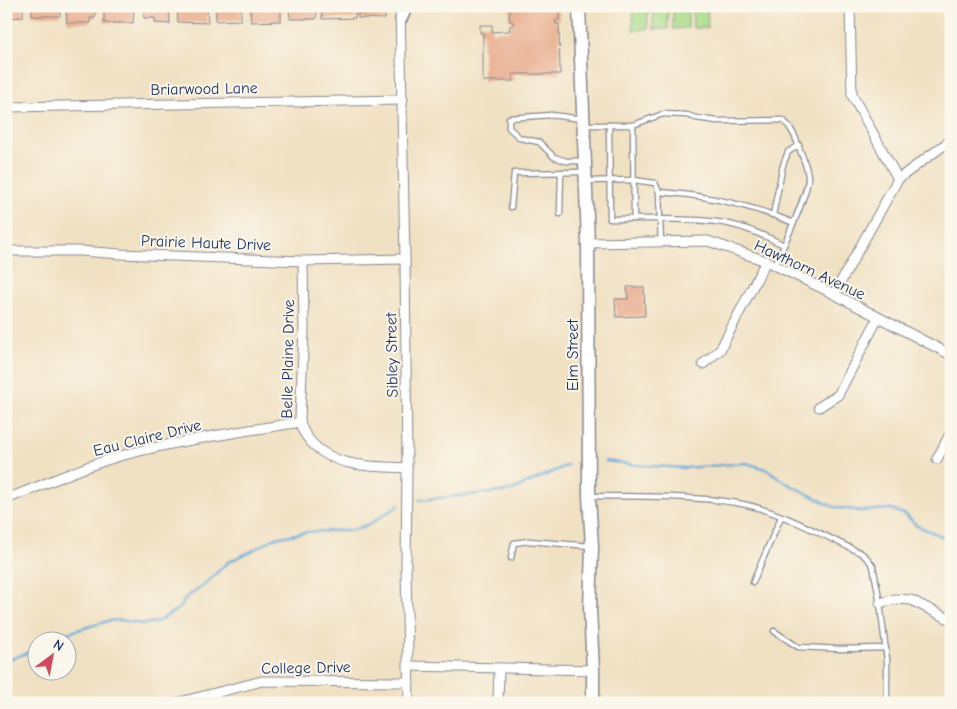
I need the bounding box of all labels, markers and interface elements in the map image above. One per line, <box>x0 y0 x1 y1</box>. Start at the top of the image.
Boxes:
street label: Briarwood Lane <box>150 79 258 99</box>
street label: Prairie Haute Drive <box>141 232 271 254</box>
street label: Hawthorn Avenue <box>751 236 868 303</box>
street label: Belle Plaine Drive <box>278 299 298 419</box>
street label: Sibley Street <box>382 312 402 398</box>
street label: Elm Street <box>564 319 582 391</box>
street label: Eau Claire Drive <box>91 416 203 460</box>
north arrow <box>28 632 78 682</box>
text: N <box>50 636 67 655</box>
street label: College Drive <box>261 658 351 678</box>

